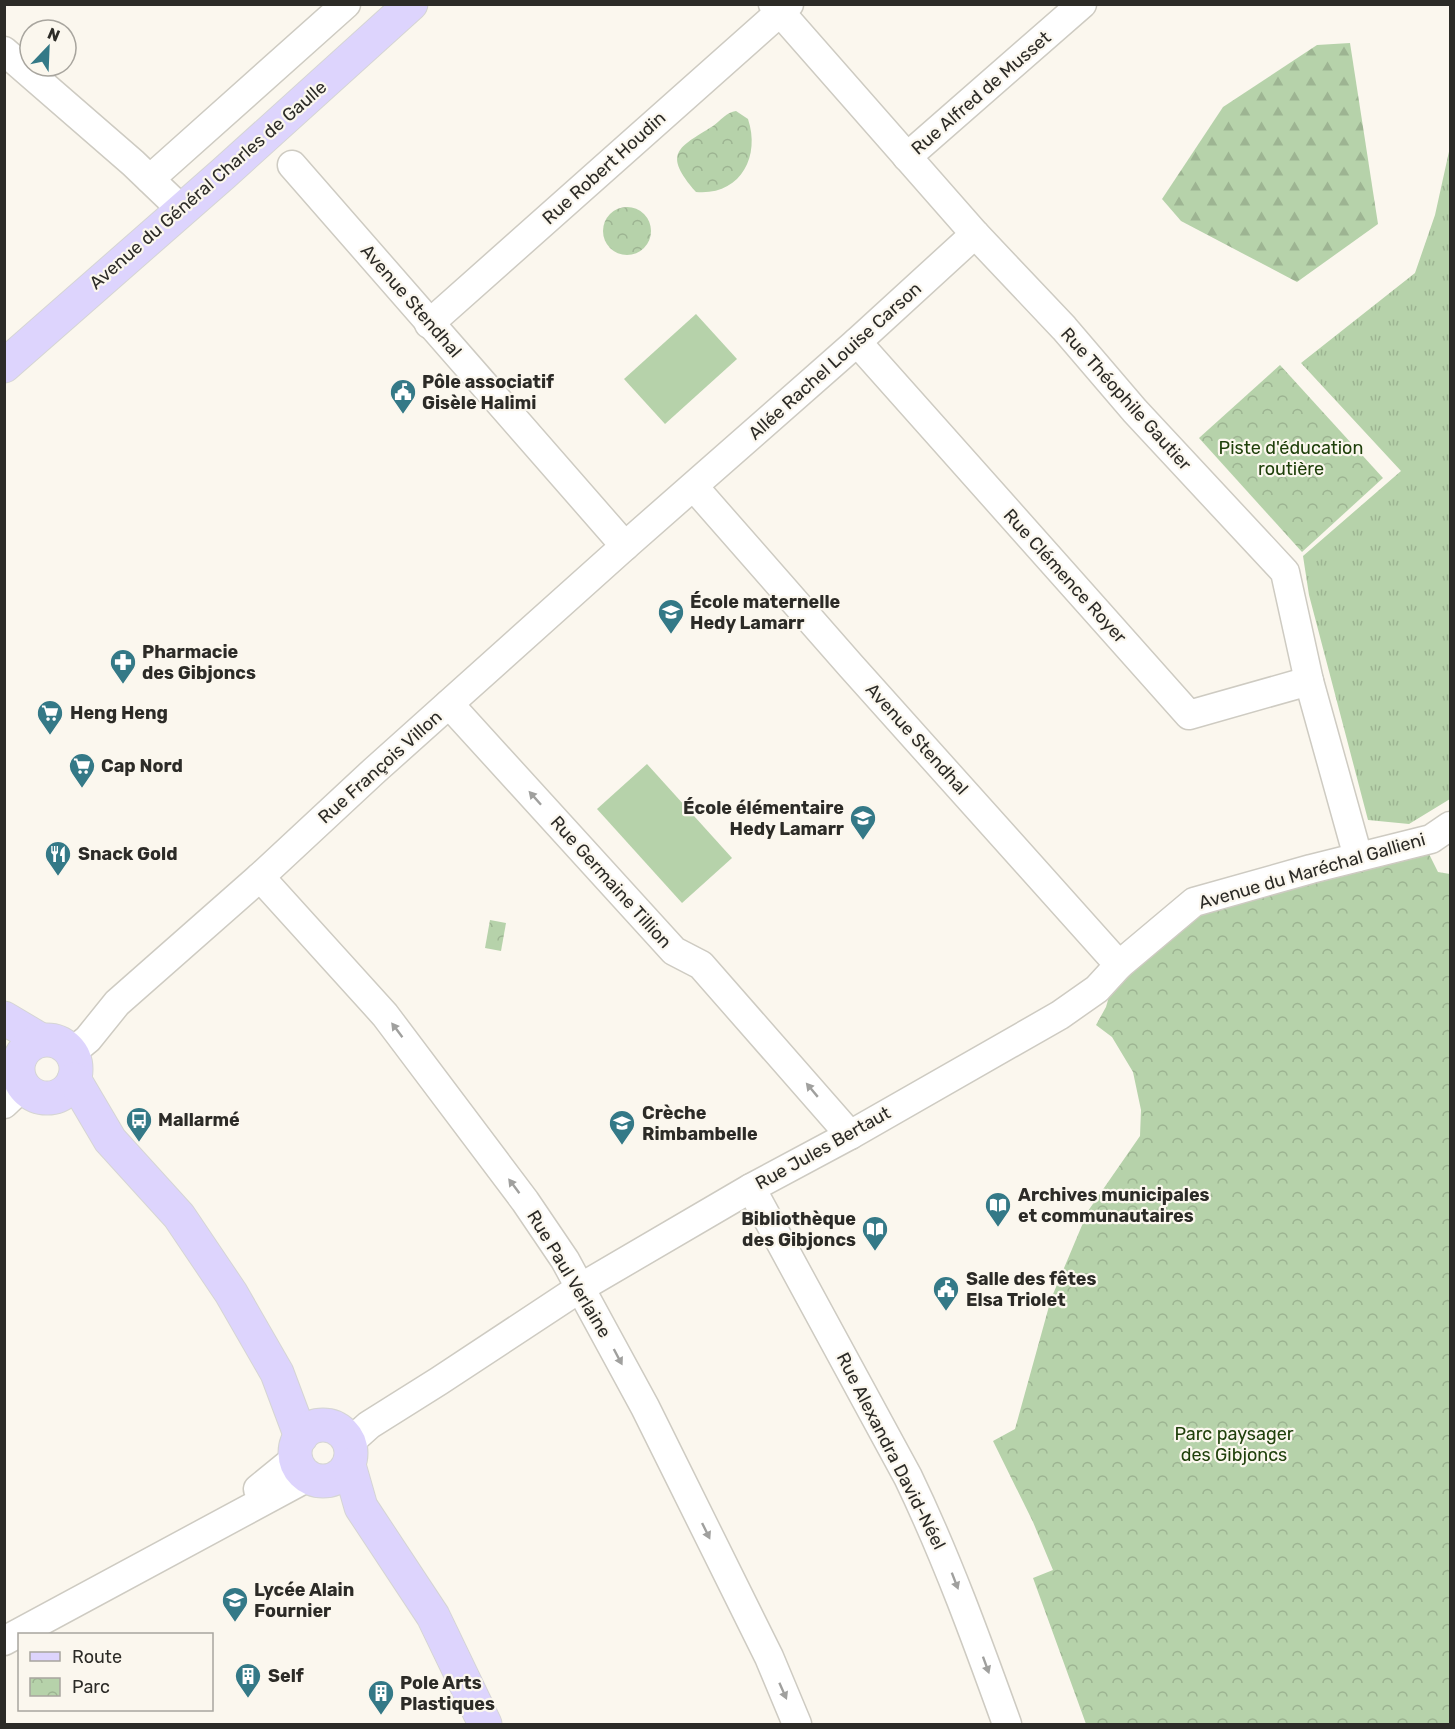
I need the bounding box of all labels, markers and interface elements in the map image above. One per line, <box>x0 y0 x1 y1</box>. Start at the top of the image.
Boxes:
north arrow <box>18 18 78 78</box>
text: N <box>45 24 63 46</box>
street label: Rue Alfred de Musset <box>907 26 1055 160</box>
street label: Avenue du Général Charles de Gaulle <box>85 76 331 294</box>
street label: Rue Robert Houdin <box>538 107 670 229</box>
street label: Avenue Stendhal <box>356 240 466 362</box>
street label: Allée Rachel Louise Carson <box>744 277 926 445</box>
street label: Rue Théophile Gautier <box>1056 323 1196 475</box>
place label: Pôle associatif Gisèle Halimi <box>422 371 554 414</box>
public building icon: Pôle associatif Gisèle Halimi <box>388 377 418 415</box>
park label: Piste d'éducation routière <box>1219 437 1363 480</box>
street label: Rue Clémence Royer <box>999 504 1131 648</box>
place label: École maternelle Hedy Lamarr <box>690 591 841 634</box>
school or university icon: École maternelle Hedy Lamarr <box>656 597 686 635</box>
place label: Pharmacie des Gibjoncs <box>142 641 256 684</box>
pharmacy icon: Pharmacie des Gibjoncs <box>108 647 138 685</box>
street label: Avenue Stendhal <box>861 679 973 799</box>
supermarket icon: Heng Heng <box>35 698 65 736</box>
place label: Heng Heng <box>70 702 168 724</box>
street label: Rue François Villon <box>314 706 446 828</box>
supermarket icon: Cap Nord <box>67 751 97 789</box>
place label: Cap Nord <box>101 755 183 777</box>
one-way arrow <box>528 790 542 805</box>
place label: École élémentaire Hedy Lamarr <box>683 797 844 840</box>
school or university icon: École élémentaire Hedy Lamarr <box>848 803 878 841</box>
street label: Rue Germaine Tillion <box>546 811 676 953</box>
street label: Avenue du Maréchal Gallieni <box>1196 828 1428 914</box>
restaurant icon: Snack Gold <box>43 839 73 877</box>
place label: Snack Gold <box>78 843 178 865</box>
one-way arrow <box>391 1023 403 1038</box>
one-way arrow <box>805 1082 818 1098</box>
place label: Crèche Rimbambelle <box>642 1102 758 1145</box>
street label: Rue Jules Bertaut <box>752 1102 894 1194</box>
bus stop icon: Mallarmé <box>124 1105 154 1143</box>
school or university icon: Crèche Rimbambelle <box>607 1108 637 1146</box>
place label: Mallarmé <box>158 1109 240 1131</box>
one-way arrow <box>507 1178 520 1194</box>
place label: Archives municipales et communautaires <box>1018 1184 1210 1227</box>
library icon: Archives municipales et communautaires <box>983 1190 1013 1228</box>
street label: Rue Paul Verlaine <box>522 1206 616 1342</box>
place label: Bibliothèque des Gibjoncs <box>741 1208 856 1251</box>
library icon: Bibliothèque des Gibjoncs <box>860 1214 890 1252</box>
place label: Salle des fêtes Elsa Triolet <box>966 1268 1097 1311</box>
public building icon: Salle des fêtes Elsa Triolet <box>931 1274 961 1312</box>
one-way arrow <box>613 1349 623 1366</box>
street label: Rue Alexandra David-Néel <box>832 1349 950 1553</box>
park label: Parc paysager des Gibjoncs <box>1174 1423 1294 1466</box>
one-way arrow <box>702 1523 711 1540</box>
one-way arrow <box>950 1572 960 1590</box>
place label: Lycée Alain Fournier <box>254 1579 354 1622</box>
school or university icon: Lycée Alain Fournier <box>220 1585 250 1623</box>
legend <box>18 1633 213 1711</box>
text: Route <box>72 1646 122 1668</box>
one-way arrow <box>981 1656 991 1674</box>
building icon: Self <box>233 1661 263 1699</box>
place label: Self <box>268 1665 304 1687</box>
place label: Pole Arts Plastiques <box>400 1672 495 1715</box>
text: Parc <box>72 1676 110 1698</box>
building icon: Pole Arts Plastiques <box>366 1678 396 1716</box>
one-way arrow <box>778 1682 788 1700</box>

